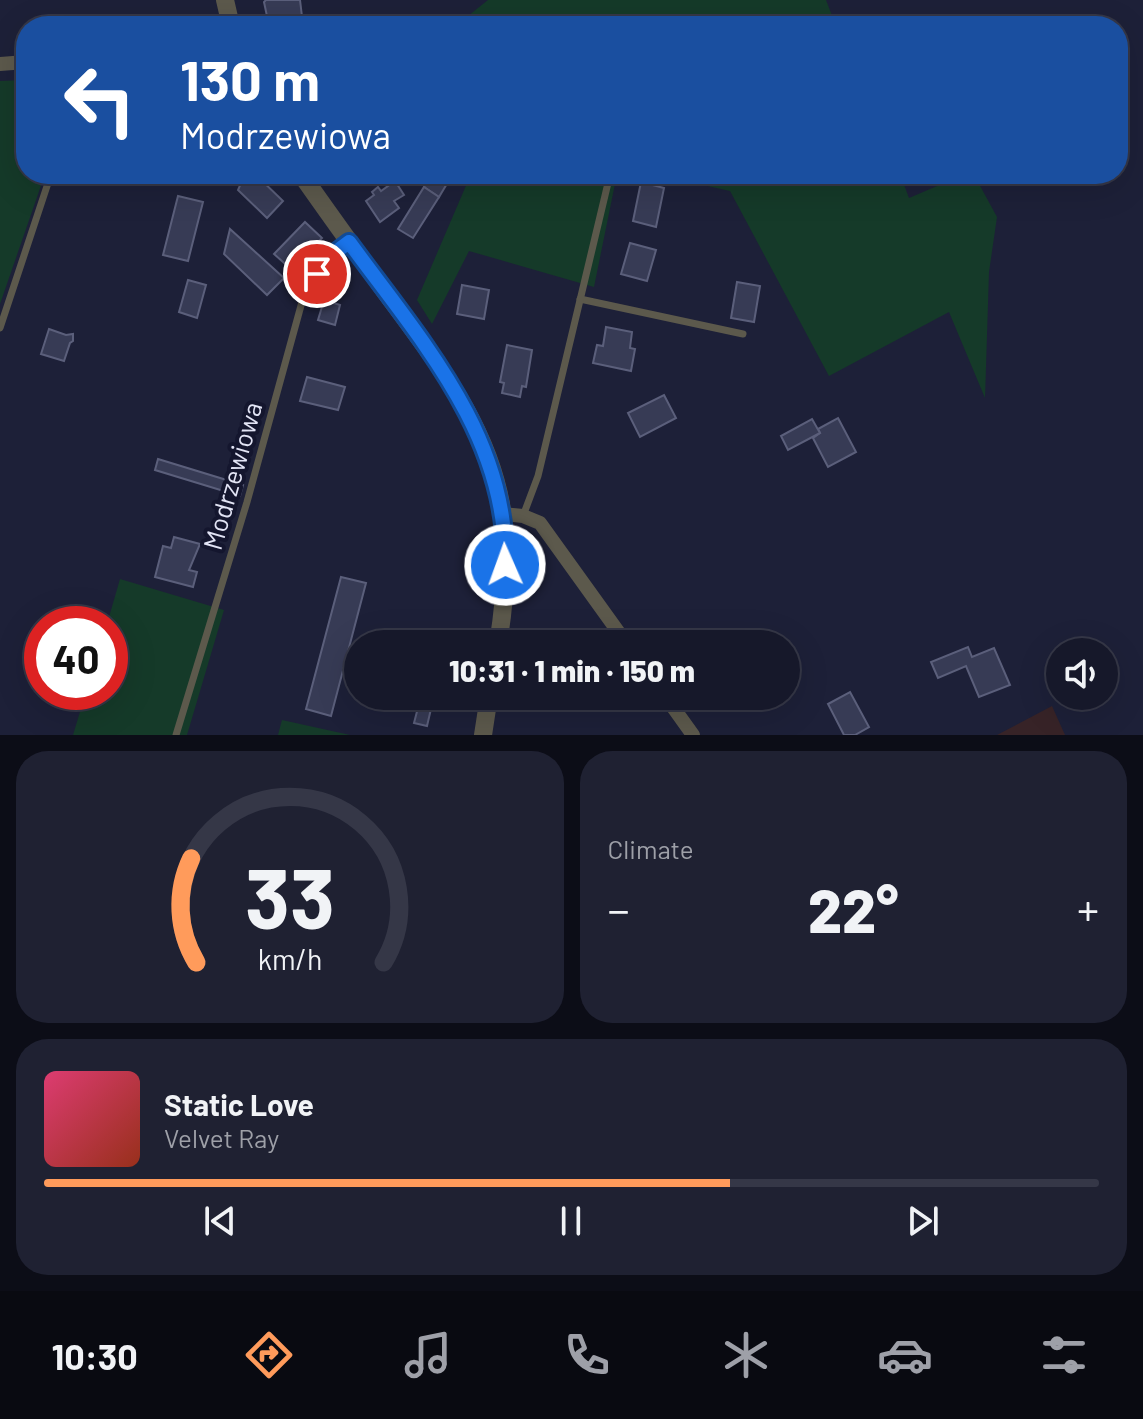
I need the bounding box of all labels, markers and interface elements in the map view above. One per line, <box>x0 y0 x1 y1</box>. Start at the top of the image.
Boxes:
text: 130 m <box>180 45 320 112</box>
icon: left <box>48 48 152 152</box>
text: Modrzewiowa <box>180 113 391 156</box>
pin <box>283 240 351 308</box>
icon: arrive <box>295 252 339 296</box>
street label: Modrzewiowa <box>196 398 267 553</box>
position arrow <box>463 523 547 607</box>
speed limit sign: 40 <box>24 606 128 710</box>
map controls <box>1046 638 1118 710</box>
button: sound <box>1046 638 1118 710</box>
text: 10:31 · 1 min · 150 m <box>449 652 695 688</box>
text: Climate <box>608 833 694 864</box>
text: 33 <box>245 846 335 946</box>
text: 22° <box>808 873 899 945</box>
text: − <box>608 882 630 935</box>
text: + <box>1077 882 1099 935</box>
text: km/h <box>257 941 322 976</box>
text: Static Love <box>164 1086 314 1122</box>
text: Velvet Ray <box>164 1122 279 1153</box>
icon: previous <box>198 1199 242 1243</box>
icon: pause <box>549 1199 593 1243</box>
icon: next <box>901 1199 945 1243</box>
icon: directions <box>241 1327 297 1383</box>
icon: music <box>400 1327 456 1383</box>
icon: phone <box>559 1327 615 1383</box>
icon: climate <box>718 1327 774 1383</box>
icon: car <box>877 1327 933 1383</box>
icon: filters <box>1036 1327 1092 1383</box>
text: 10:30 <box>51 1334 138 1377</box>

